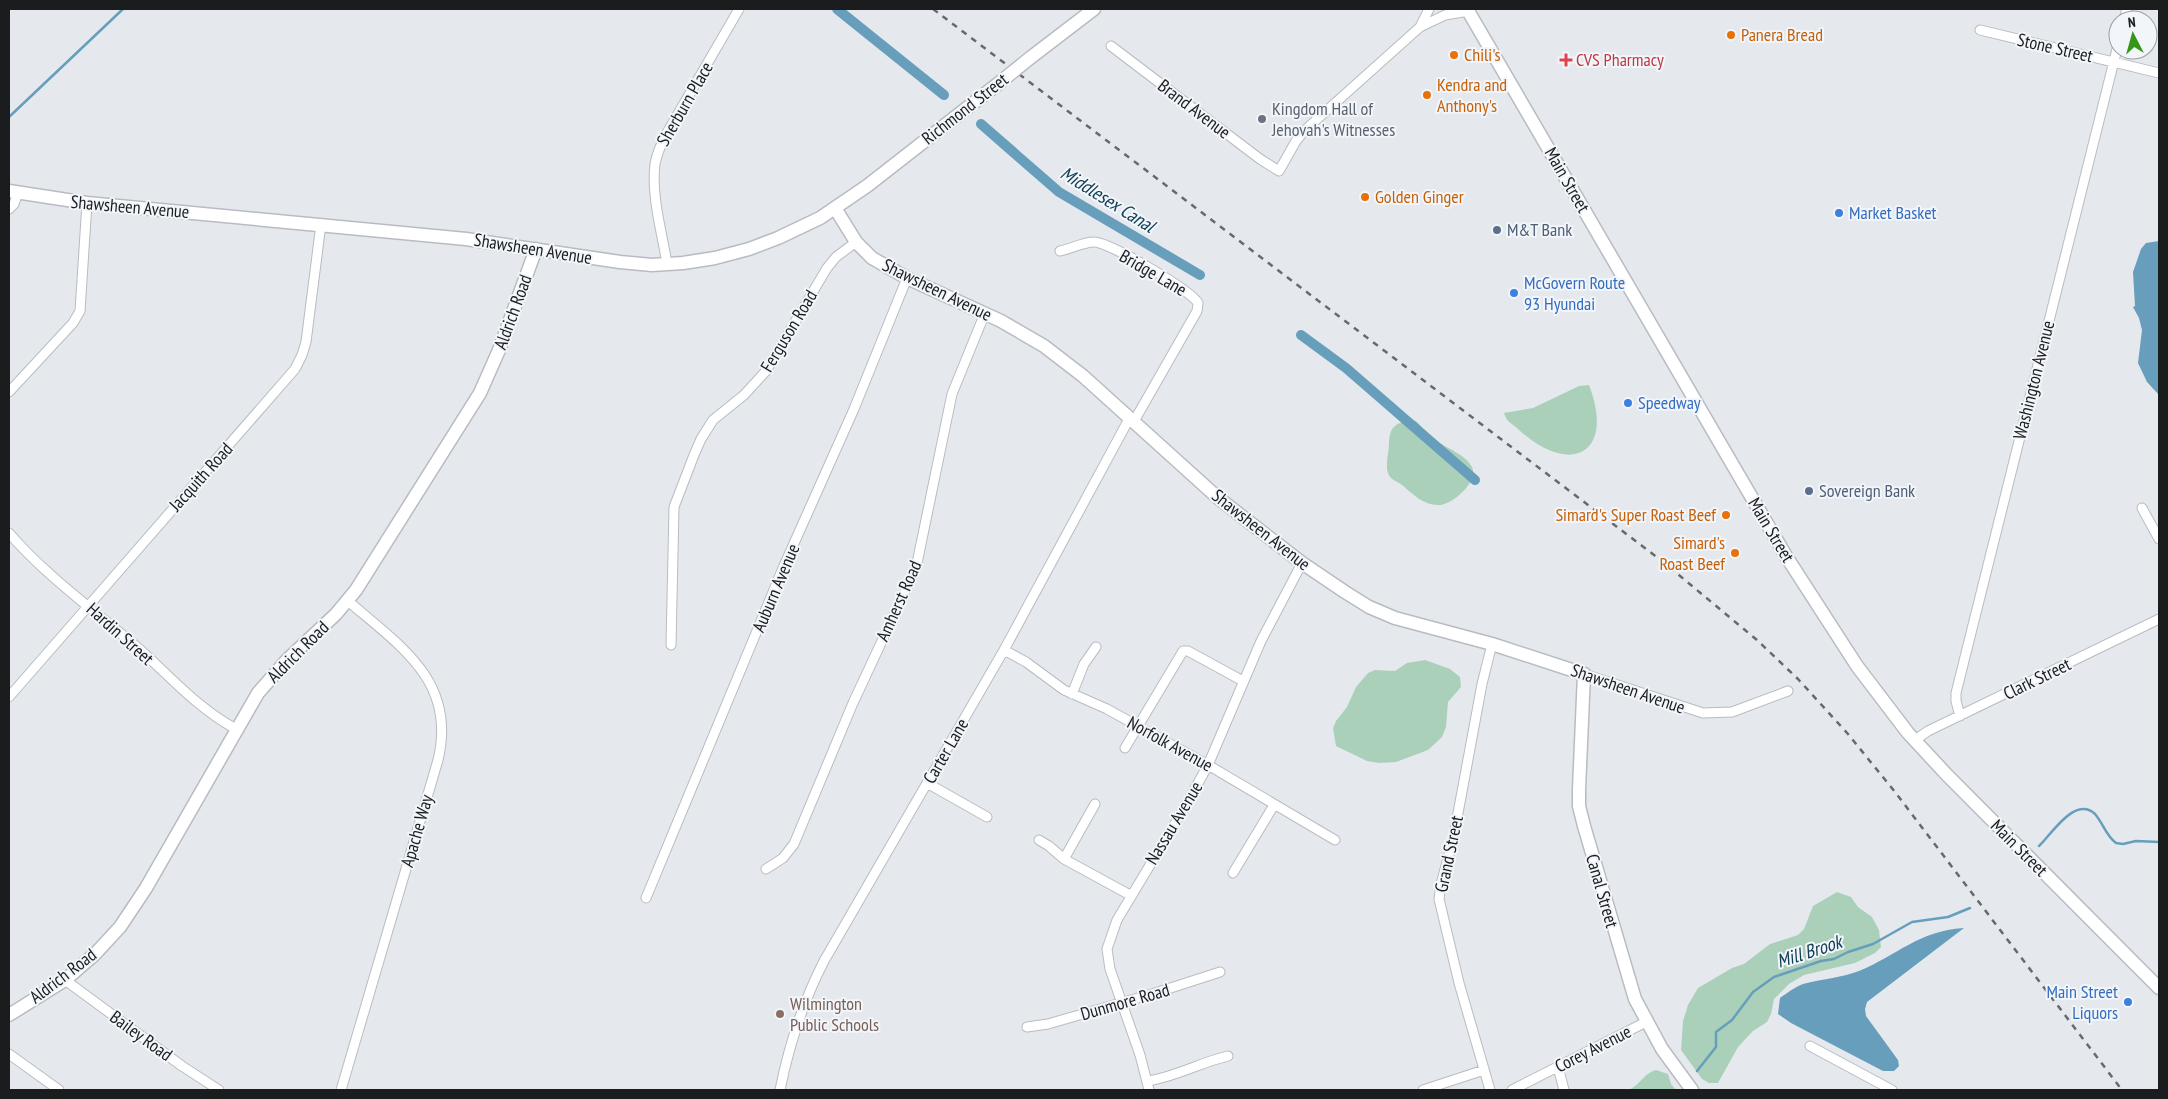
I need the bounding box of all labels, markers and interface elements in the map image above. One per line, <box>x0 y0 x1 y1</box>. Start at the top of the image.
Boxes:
north arrow <box>2108 10 2158 60</box>
text: N <box>2127 13 2136 31</box>
place label: Panera Bread <box>1741 23 1823 46</box>
street label: Stone Street <box>2015 28 2095 67</box>
marker: Panera Bread <box>1725 29 1737 41</box>
place label: Chili's <box>1464 43 1501 66</box>
place label: CVS Pharmacy <box>1576 48 1664 71</box>
marker: Chili's <box>1448 49 1460 61</box>
marker: CVS Pharmacy <box>1560 54 1572 66</box>
street label: Sherburn Place <box>651 58 718 150</box>
street label: Richmond Street <box>917 68 1012 149</box>
place label: Kendra and Anthony's <box>1437 73 1507 117</box>
street label: Brand Avenue <box>1153 74 1235 143</box>
marker: Kendra and Anthony's <box>1421 89 1433 101</box>
place label: Kingdom Hall of Jehovah's Witnesses <box>1271 97 1395 141</box>
marker: Kingdom Hall of Jehovah's Witnesses <box>1256 113 1268 125</box>
street label: Main Street <box>1540 143 1595 217</box>
water label: Middlesex Canal <box>1056 161 1161 238</box>
place label: Golden Ginger <box>1375 185 1464 208</box>
street label: Shawsheen Avenue <box>70 190 190 223</box>
marker: Golden Ginger <box>1359 191 1371 203</box>
place label: Market Basket <box>1849 201 1937 224</box>
marker: Market Basket <box>1833 207 1845 219</box>
place label: M&T Bank <box>1507 218 1572 241</box>
marker: M&T Bank <box>1491 224 1503 236</box>
street label: Shawsheen Avenue <box>473 228 594 269</box>
street label: Bridge Lane <box>1116 244 1191 301</box>
street label: Shawsheen Avenue <box>879 253 996 326</box>
street label: Aldrich Road <box>488 271 537 353</box>
place label: McGovern Route 93 Hyundai <box>1524 271 1625 315</box>
street label: Ferguson Road <box>755 286 822 376</box>
marker: McGovern Route 93 Hyundai <box>1508 287 1520 299</box>
street label: Washington Avenue <box>2008 318 2059 442</box>
place label: Speedway <box>1638 391 1701 414</box>
marker: Speedway <box>1622 397 1634 409</box>
street label: Jacquith Road <box>163 438 237 517</box>
place label: Sovereign Bank <box>1819 479 1915 502</box>
street label: Shawsheen Avenue <box>1207 484 1315 575</box>
marker: Sovereign Bank <box>1803 485 1815 497</box>
street label: Main Street <box>1743 493 1800 566</box>
place label: Simard's Super Roast Beef <box>1555 503 1717 526</box>
marker: Simard's Super Roast Beef <box>1720 509 1732 521</box>
place label: Simard's Roast Beef <box>1659 531 1726 575</box>
street label: Auburn Avenue <box>747 540 804 635</box>
marker: Simard's Roast Beef <box>1729 547 1741 559</box>
street label: Amherst Road <box>871 557 927 645</box>
street label: Hardin Street <box>82 597 159 670</box>
street label: Aldrich Road <box>262 616 333 687</box>
street label: Clark Street <box>1999 652 2074 705</box>
street label: Shawsheen Avenue <box>1568 658 1688 719</box>
street label: Norfolk Avenue <box>1123 711 1217 776</box>
street label: Carter Lane <box>918 714 973 787</box>
street label: Nassau Avenue <box>1140 777 1207 868</box>
street label: Apache Way <box>395 792 438 870</box>
street label: Grand Street <box>1429 813 1468 894</box>
street label: Main Street <box>1986 814 2053 881</box>
street label: Canal Street <box>1581 851 1624 930</box>
water label: Mill Brook <box>1773 928 1847 973</box>
street label: Aldrich Road <box>25 943 101 1008</box>
street label: Dunmore Road <box>1078 978 1172 1025</box>
place label: Main Street Liquors <box>2046 980 2118 1024</box>
place label: Wilmington Public Schools <box>790 992 879 1036</box>
marker: Main Street Liquors <box>2122 996 2134 1008</box>
street label: Bailey Road <box>106 1005 177 1066</box>
marker: Wilmington Public Schools <box>774 1008 786 1020</box>
street label: Corey Avenue <box>1551 1020 1635 1078</box>

